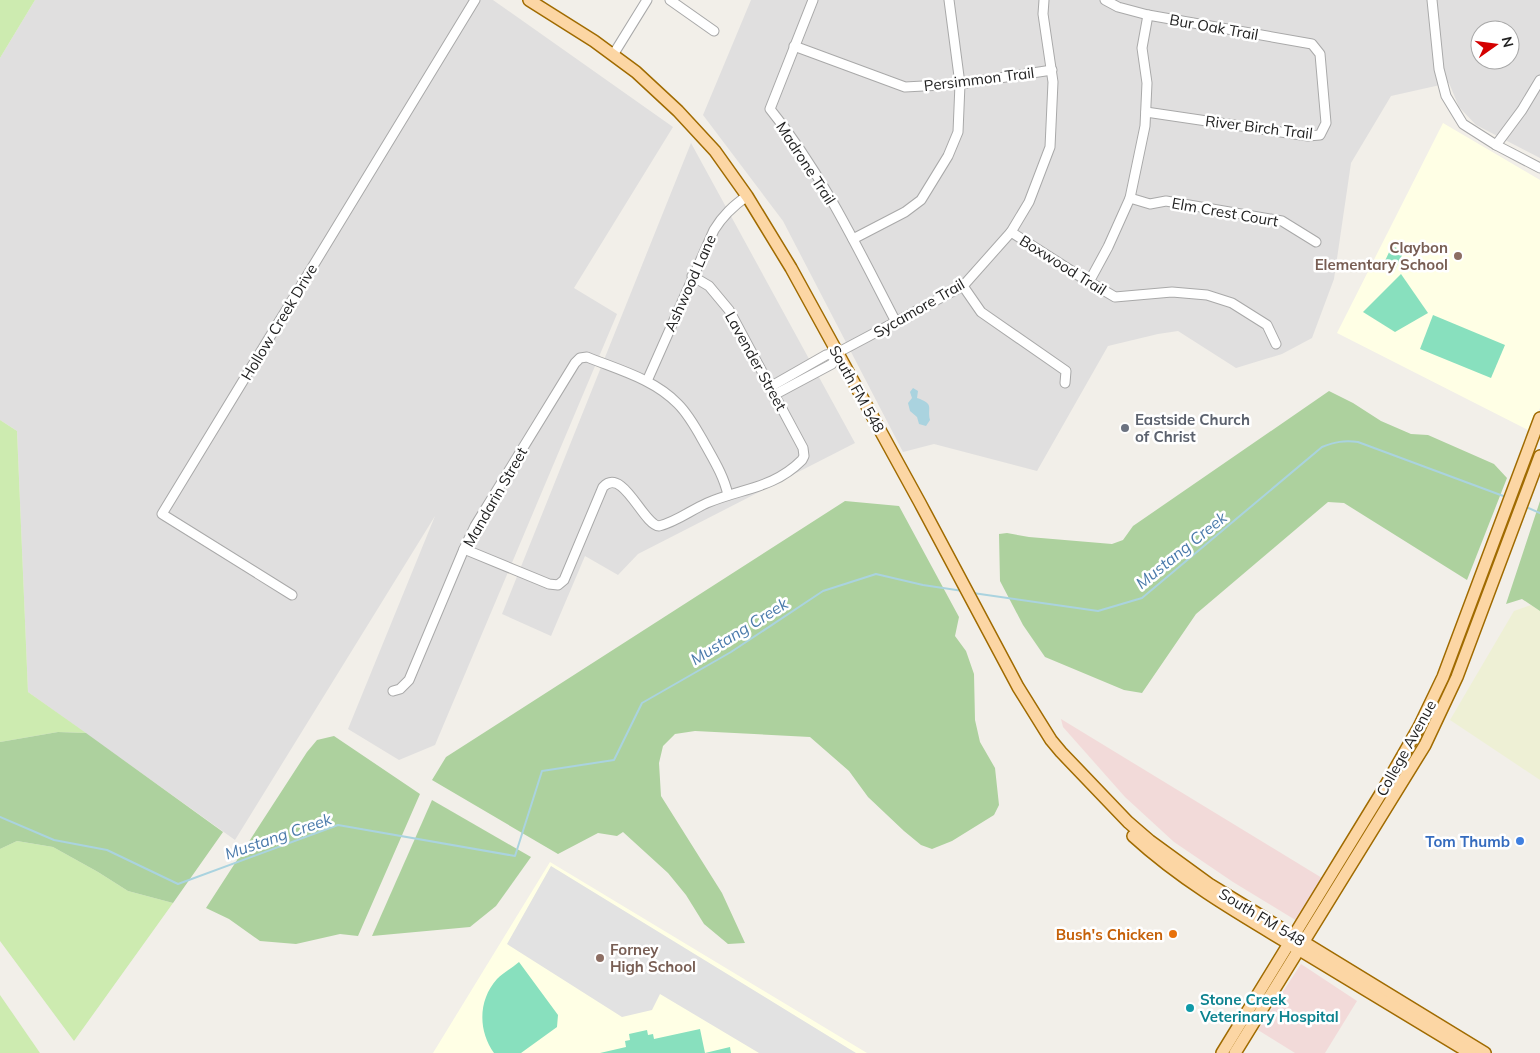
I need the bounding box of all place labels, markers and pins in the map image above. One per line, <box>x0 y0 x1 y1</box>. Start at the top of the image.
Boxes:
place label: Claybon Elementary School <box>1315 238 1448 274</box>
marker: Claybon Elementary School <box>1452 250 1464 262</box>
place label: Eastside Church of Christ <box>1135 410 1250 446</box>
marker: Eastside Church of Christ <box>1119 422 1131 434</box>
place label: Tom Thumb <box>1425 832 1510 851</box>
marker: Tom Thumb <box>1514 835 1526 847</box>
place label: Bush's Chicken <box>1056 925 1163 944</box>
marker: Bush's Chicken <box>1167 928 1179 940</box>
place label: Forney High School <box>610 940 696 976</box>
marker: Forney High School <box>594 952 606 964</box>
place label: Stone Creek Veterinary Hospital <box>1199 990 1339 1026</box>
marker: Stone Creek Veterinary Hospital <box>1184 1002 1196 1014</box>

